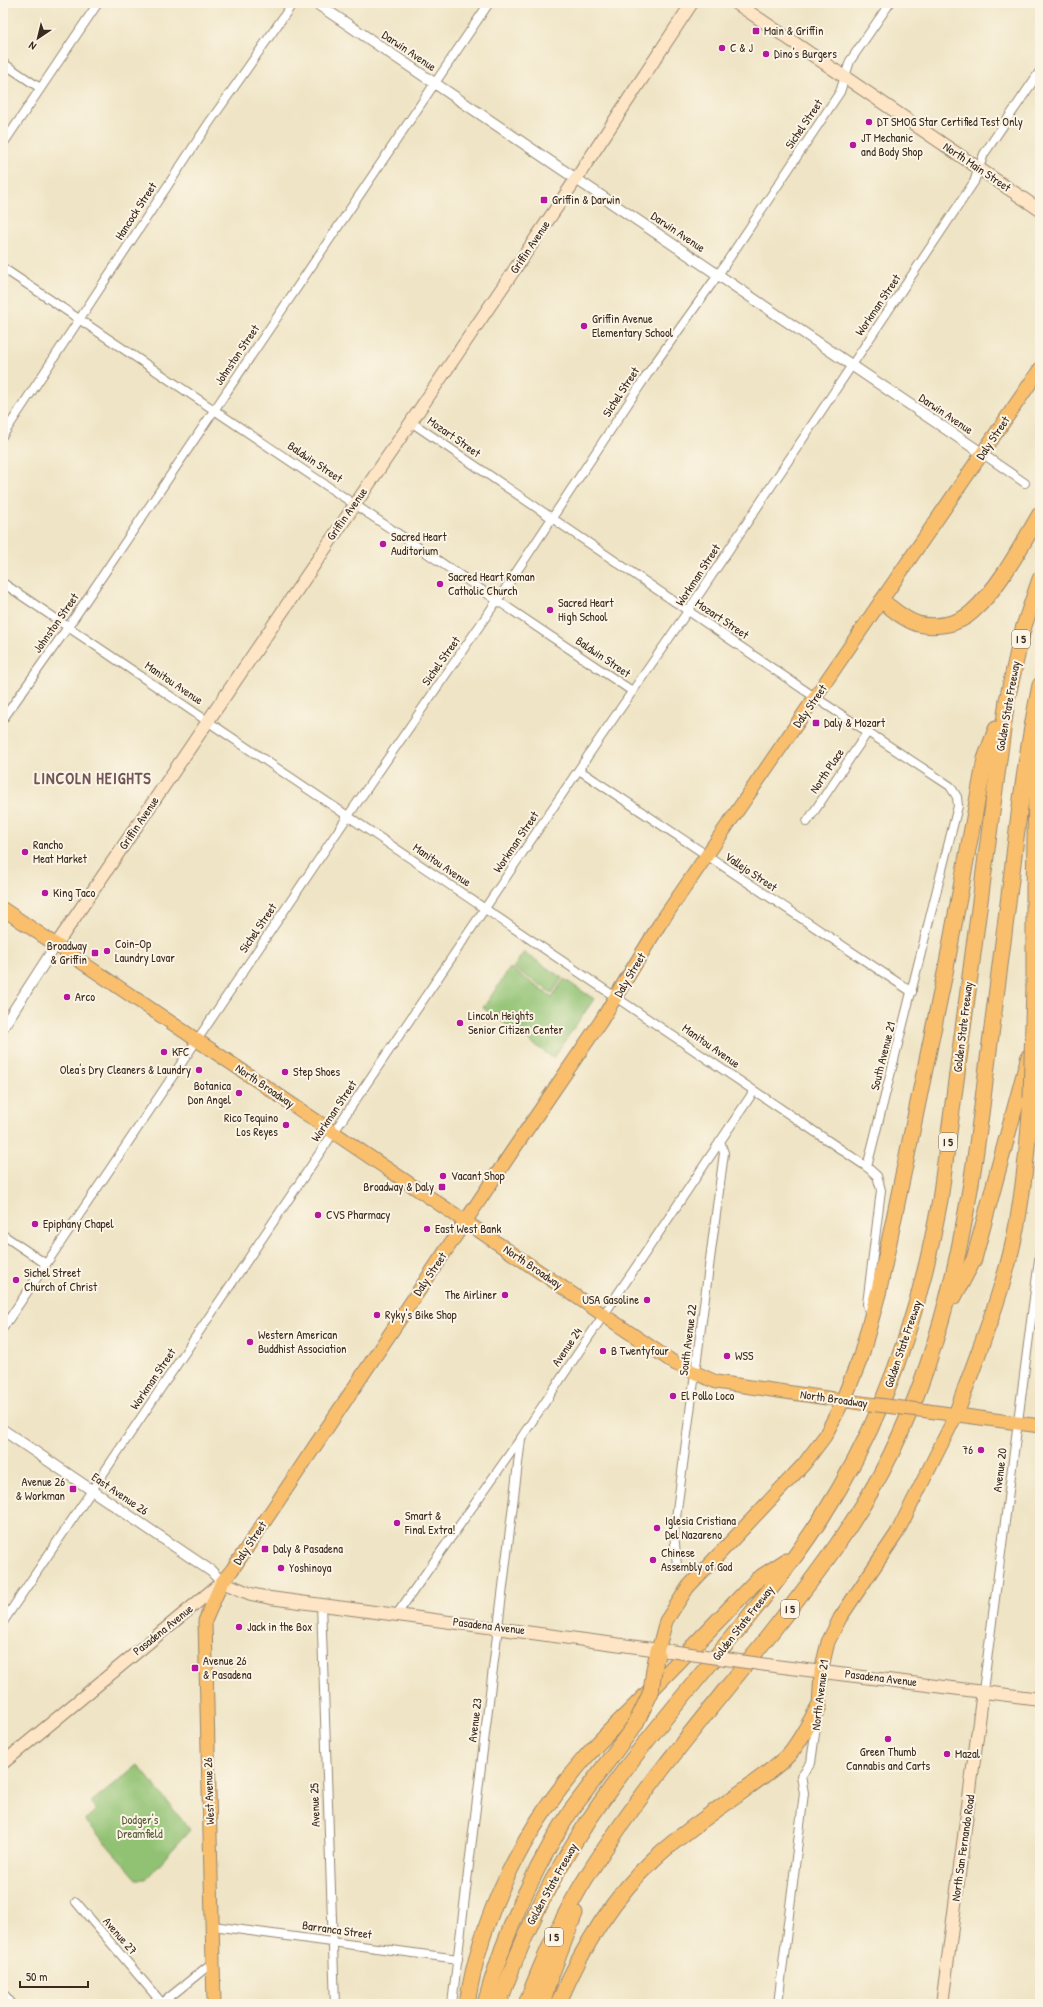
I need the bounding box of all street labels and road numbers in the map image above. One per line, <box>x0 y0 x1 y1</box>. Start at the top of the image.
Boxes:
street label: Darwin Avenue <box>379 26 440 75</box>
street label: Sichel Street <box>781 95 827 152</box>
street label: North Main Street <box>940 138 1015 196</box>
street label: Hancock Street <box>111 178 161 243</box>
street label: Darwin Avenue <box>648 207 709 256</box>
street label: Griffin Avenue <box>506 217 554 277</box>
street label: Workman Street <box>851 270 905 339</box>
street label: Johnston Street <box>210 320 264 388</box>
street label: Sichel Street <box>598 363 644 420</box>
street label: Darwin Avenue <box>916 389 977 438</box>
street label: Mozart Street <box>424 412 485 462</box>
street label: Daly Street <box>972 412 1014 463</box>
street label: Baldwin Street <box>284 437 347 487</box>
street label: Griffin Avenue <box>322 484 371 543</box>
street label: Workman Street <box>671 540 724 609</box>
street label: Johnston Street <box>29 589 83 656</box>
street label: Mozart Street <box>692 594 753 643</box>
road number: I 5 <box>1012 630 1030 648</box>
street label: Sichel Street <box>417 632 464 689</box>
street label: Baldwin Street <box>572 632 635 682</box>
street label: Manitou Avenue <box>142 657 207 708</box>
street label: Golden State Freeway <box>991 659 1024 752</box>
street label: Daly Street <box>788 680 831 731</box>
street label: North Place <box>805 745 848 797</box>
street label: Griffin Avenue <box>115 793 163 853</box>
street label: Workman Street <box>489 807 543 876</box>
street label: Manitou Avenue <box>410 839 475 890</box>
street label: Vallejo Street <box>722 848 782 896</box>
street label: Sichel Street <box>235 899 281 956</box>
street label: Daly Street <box>610 948 650 1000</box>
street label: Golden State Freeway <box>948 981 977 1073</box>
street label: Manitou Avenue <box>679 1019 744 1072</box>
street label: South Avenue 21 <box>866 1020 899 1092</box>
street label: North Broadway <box>232 1060 298 1112</box>
street label: Workman Street <box>307 1076 361 1145</box>
road number: I 5 <box>939 1133 957 1151</box>
street label: North Broadway <box>500 1241 566 1293</box>
street label: Daly Street <box>409 1248 451 1299</box>
street label: Golden State Freeway <box>880 1298 925 1390</box>
street label: South Avenue 22 <box>675 1303 700 1376</box>
street label: Avenue 24 <box>547 1324 586 1369</box>
street label: Workman Street <box>126 1344 180 1413</box>
street label: North Broadway <box>799 1385 869 1412</box>
street label: Avenue 20 <box>988 1447 1011 1493</box>
street label: East Avenue 26 <box>89 1468 152 1519</box>
street label: Daly Street <box>229 1517 271 1568</box>
street label: Golden State Freeway <box>708 1581 777 1664</box>
street label: Pasadena Avenue <box>129 1600 196 1659</box>
road number: I 5 <box>781 1600 799 1618</box>
street label: Pasadena Avenue <box>452 1613 526 1638</box>
street label: North Avenue 21 <box>807 1659 832 1731</box>
street label: Pasadena Avenue <box>844 1665 918 1690</box>
street label: Avenue 23 <box>463 1697 486 1743</box>
street label: West Avenue 26 <box>199 1757 218 1825</box>
street label: Avenue 25 <box>305 1783 324 1827</box>
street label: North San Fernando Road <box>947 1793 978 1902</box>
street label: Golden State Freeway <box>522 1840 581 1928</box>
street label: Avenue 27 <box>99 1913 142 1958</box>
street label: Barranca Street <box>301 1916 374 1943</box>
road number: I 5 <box>545 1928 563 1946</box>

